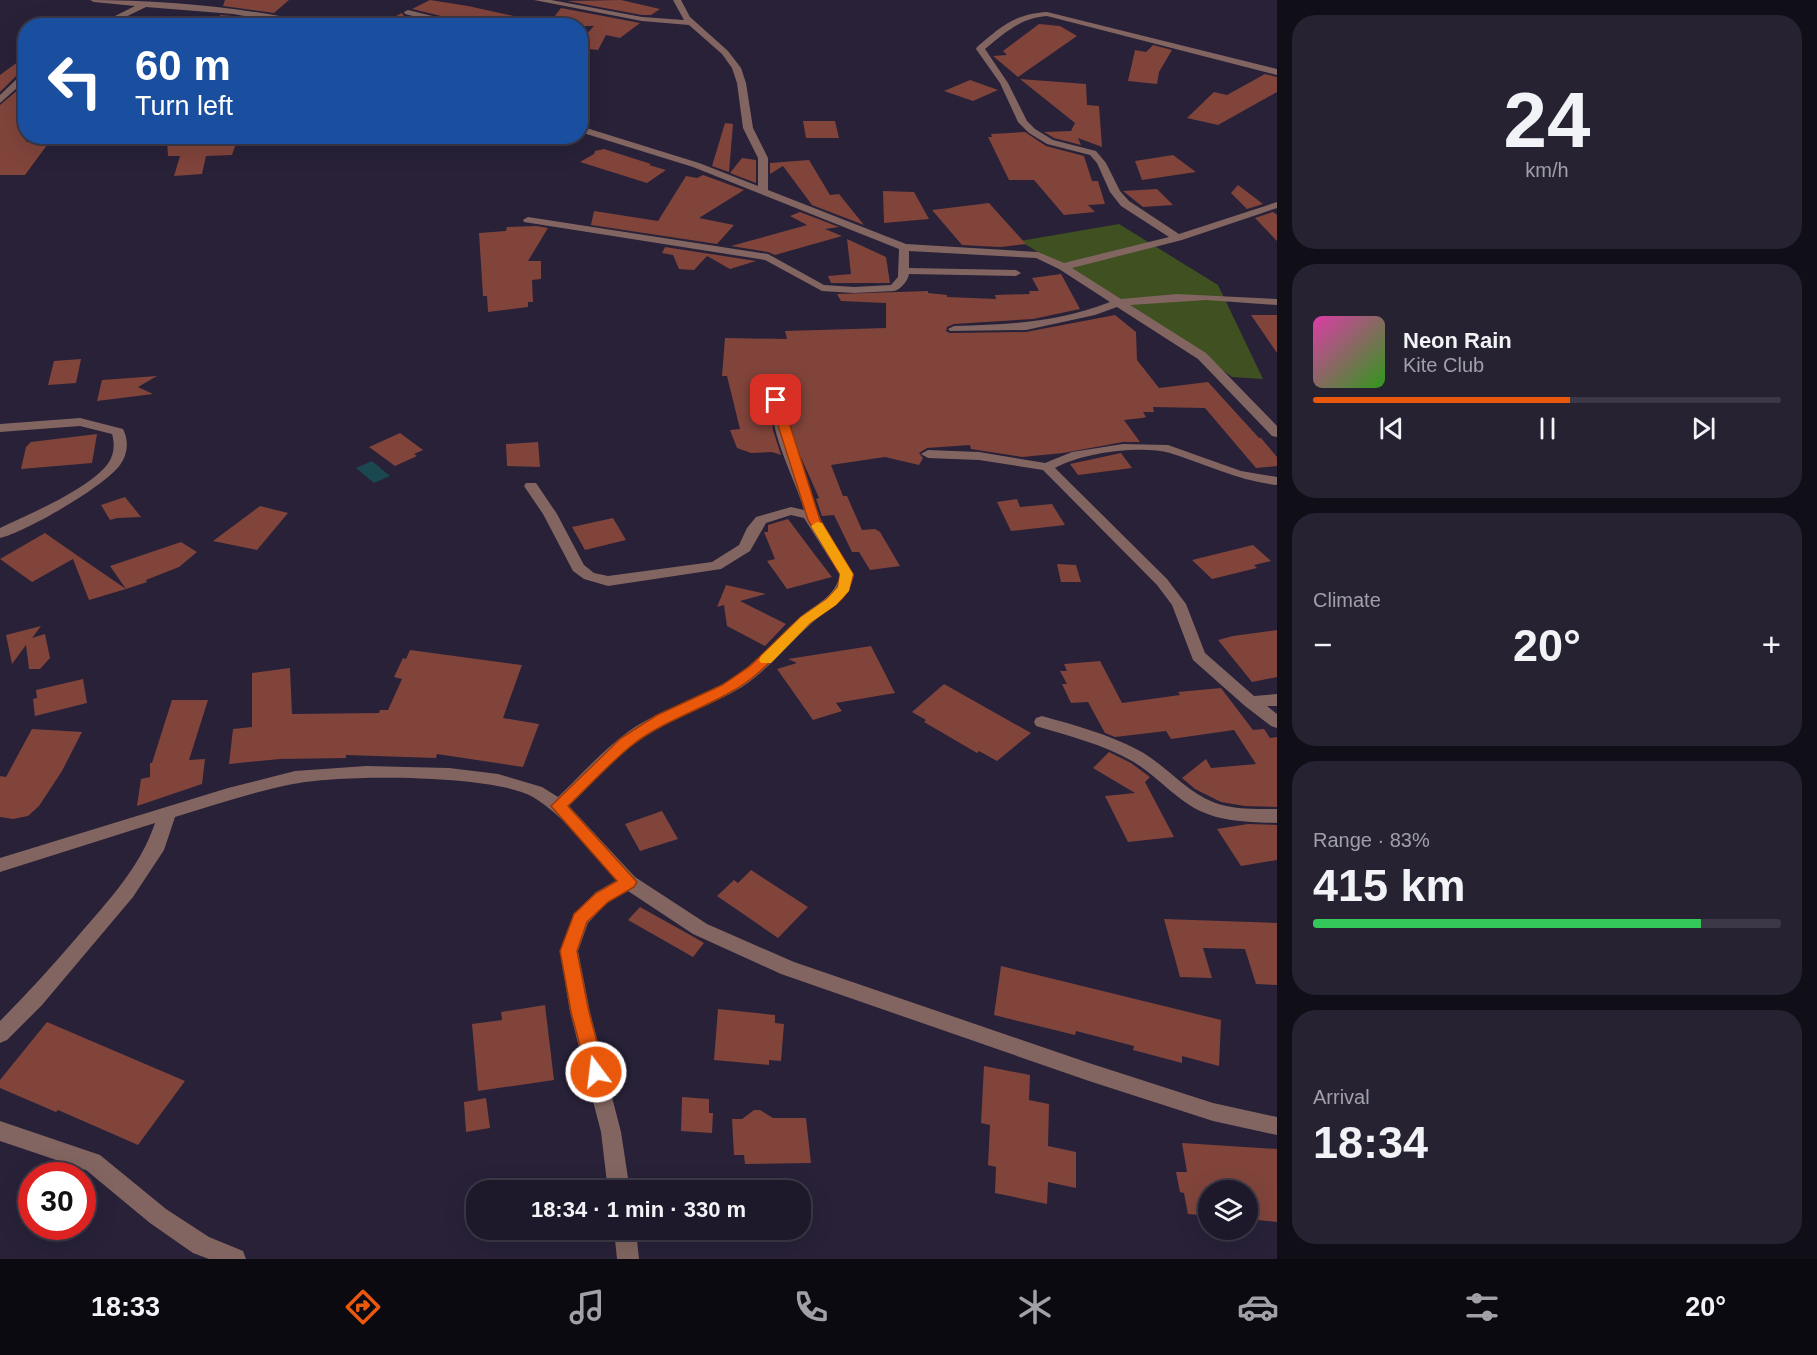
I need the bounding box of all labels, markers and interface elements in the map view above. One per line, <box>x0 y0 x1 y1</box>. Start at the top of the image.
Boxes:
icon: left <box>36 42 114 120</box>
text: 60 m <box>135 42 231 89</box>
text: 24 <box>1504 76 1590 164</box>
text: Turn left <box>135 91 233 121</box>
text: km/h <box>1525 159 1569 181</box>
text: Neon Rain <box>1403 328 1512 353</box>
text: Kite Club <box>1403 354 1484 376</box>
pin <box>750 374 801 425</box>
icon: arrive <box>759 383 792 416</box>
icon: previous <box>1375 412 1408 445</box>
icon: pause <box>1531 412 1564 445</box>
icon: next <box>1687 412 1720 445</box>
text: Climate <box>1313 589 1381 611</box>
text: 20° <box>1513 620 1581 671</box>
text: − <box>1313 626 1332 663</box>
text: + <box>1762 626 1781 663</box>
text: Range · 83% <box>1313 829 1430 851</box>
text: 415 km <box>1313 860 1466 911</box>
position arrow <box>564 1040 628 1104</box>
text: Arrival <box>1313 1086 1370 1108</box>
text: 18:34 <box>1313 1117 1428 1168</box>
speed limit sign: 30 <box>18 1162 96 1240</box>
map controls <box>1198 1180 1258 1240</box>
button: layers <box>1198 1180 1258 1240</box>
text: 18:34 · 1 min · 330 m <box>531 1197 746 1222</box>
icon: directions <box>342 1286 384 1328</box>
icon: music <box>566 1286 608 1328</box>
icon: phone <box>790 1286 832 1328</box>
icon: climate <box>1014 1286 1056 1328</box>
icon: car <box>1237 1286 1279 1328</box>
icon: filters <box>1461 1286 1503 1328</box>
text: 18:33 <box>91 1292 160 1322</box>
text: 20° <box>1685 1292 1726 1322</box>

